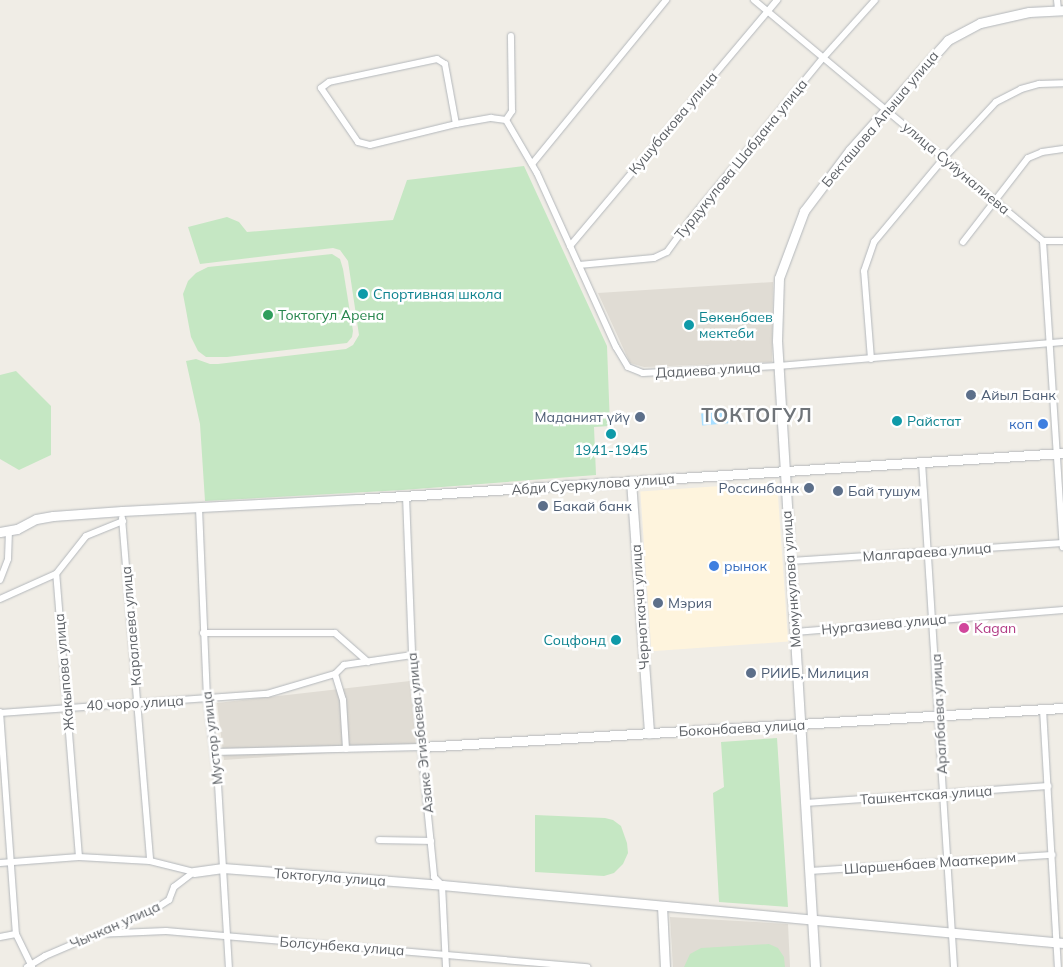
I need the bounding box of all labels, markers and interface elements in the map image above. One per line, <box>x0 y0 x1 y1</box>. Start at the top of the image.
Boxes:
street label: Бекташова Апыша улица <box>818 47 942 191</box>
street label: Кушубакова улица <box>625 68 721 178</box>
street label: Турдукулова Шабдана улица <box>671 76 811 242</box>
street label: улица Суйуналиева <box>899 118 1013 218</box>
place label: Спортивная школа <box>373 286 502 302</box>
marker: Спортивная школа <box>357 288 369 300</box>
place label: Токтогул Арена <box>278 307 384 323</box>
marker: Токтогул Арена <box>262 309 274 321</box>
place label: Бөкөнбаев мектеби <box>699 309 773 342</box>
marker: Бөкөнбаев мектеби <box>683 319 695 331</box>
street label: Дадиева улица <box>655 359 761 381</box>
place label: Айыл Банк <box>981 387 1056 403</box>
marker: Айыл Банк <box>965 389 977 401</box>
district label: ТОКТОГУЛ <box>700 405 814 427</box>
place label: Маданият үйү <box>535 409 630 425</box>
marker: Маданият үйү <box>634 411 646 423</box>
place label: Райстат <box>907 413 961 429</box>
marker: Райстат <box>891 415 903 427</box>
place label: коп <box>1009 416 1033 432</box>
marker: коп <box>1037 418 1049 430</box>
marker: 1941-1945 <box>605 428 617 440</box>
place label: 1941-1945 <box>574 442 648 458</box>
street label: Абди Суеркулова улица <box>511 470 675 498</box>
place label: Россинбанк <box>719 480 799 496</box>
marker: Россинбанк <box>803 482 815 494</box>
place label: Бай тушум <box>848 483 920 499</box>
marker: Бай тушум <box>832 485 844 497</box>
place label: Бакай банк <box>553 498 632 514</box>
marker: Бакай банк <box>537 500 549 512</box>
street label: Момункулова улица <box>778 510 804 648</box>
street label: Малгараева улица <box>862 539 992 565</box>
street label: Черноткача улица <box>627 544 653 670</box>
place label: рынок <box>724 558 767 574</box>
marker: рынок <box>708 560 720 572</box>
street label: Каралаева улица <box>117 565 145 687</box>
place label: Мэрия <box>668 595 712 611</box>
marker: Мэрия <box>652 597 664 609</box>
street label: Нургазиева улица <box>821 610 947 638</box>
street label: Жакыпова улица <box>51 613 77 731</box>
place label: Kagan <box>974 620 1016 636</box>
marker: Kagan <box>958 622 970 634</box>
place label: Соцфонд <box>543 632 606 648</box>
marker: Соцфонд <box>610 634 622 646</box>
street label: Азаке Эгизбаева улица <box>403 652 437 814</box>
street label: Аралбаева улица <box>927 653 951 775</box>
place label: РИИБ, Милиция <box>761 665 869 681</box>
marker: РИИБ, Милиция <box>745 667 757 679</box>
street label: Мустор улица <box>198 690 226 786</box>
street label: 40 чоро улица <box>86 692 184 714</box>
street label: Боконбаева улица <box>678 716 806 740</box>
street label: Ташкентская улица <box>859 782 993 808</box>
street label: Шаршенбаев Мааткерим <box>843 849 1017 877</box>
street label: Токтогула улица <box>273 865 387 889</box>
street label: Чычкан улица <box>67 898 163 952</box>
street label: Болсунбека улица <box>279 933 405 959</box>

